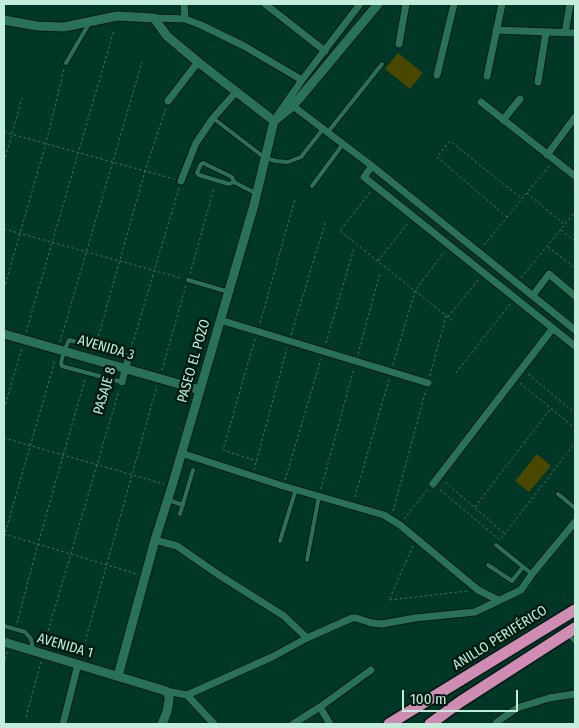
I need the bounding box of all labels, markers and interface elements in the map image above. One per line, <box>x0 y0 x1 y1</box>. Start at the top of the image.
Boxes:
street label: PASEO EL POZO <box>174 317 214 405</box>
street label: AVENIDA 3 <box>76 332 136 364</box>
street label: PASAJE 8 <box>90 365 120 417</box>
street label: ANILLO PERIFÉRICO <box>450 602 550 674</box>
street label: AVENIDA 1 <box>35 630 95 662</box>
scale bar <box>404 680 520 712</box>
text: 100 m <box>410 690 447 708</box>

